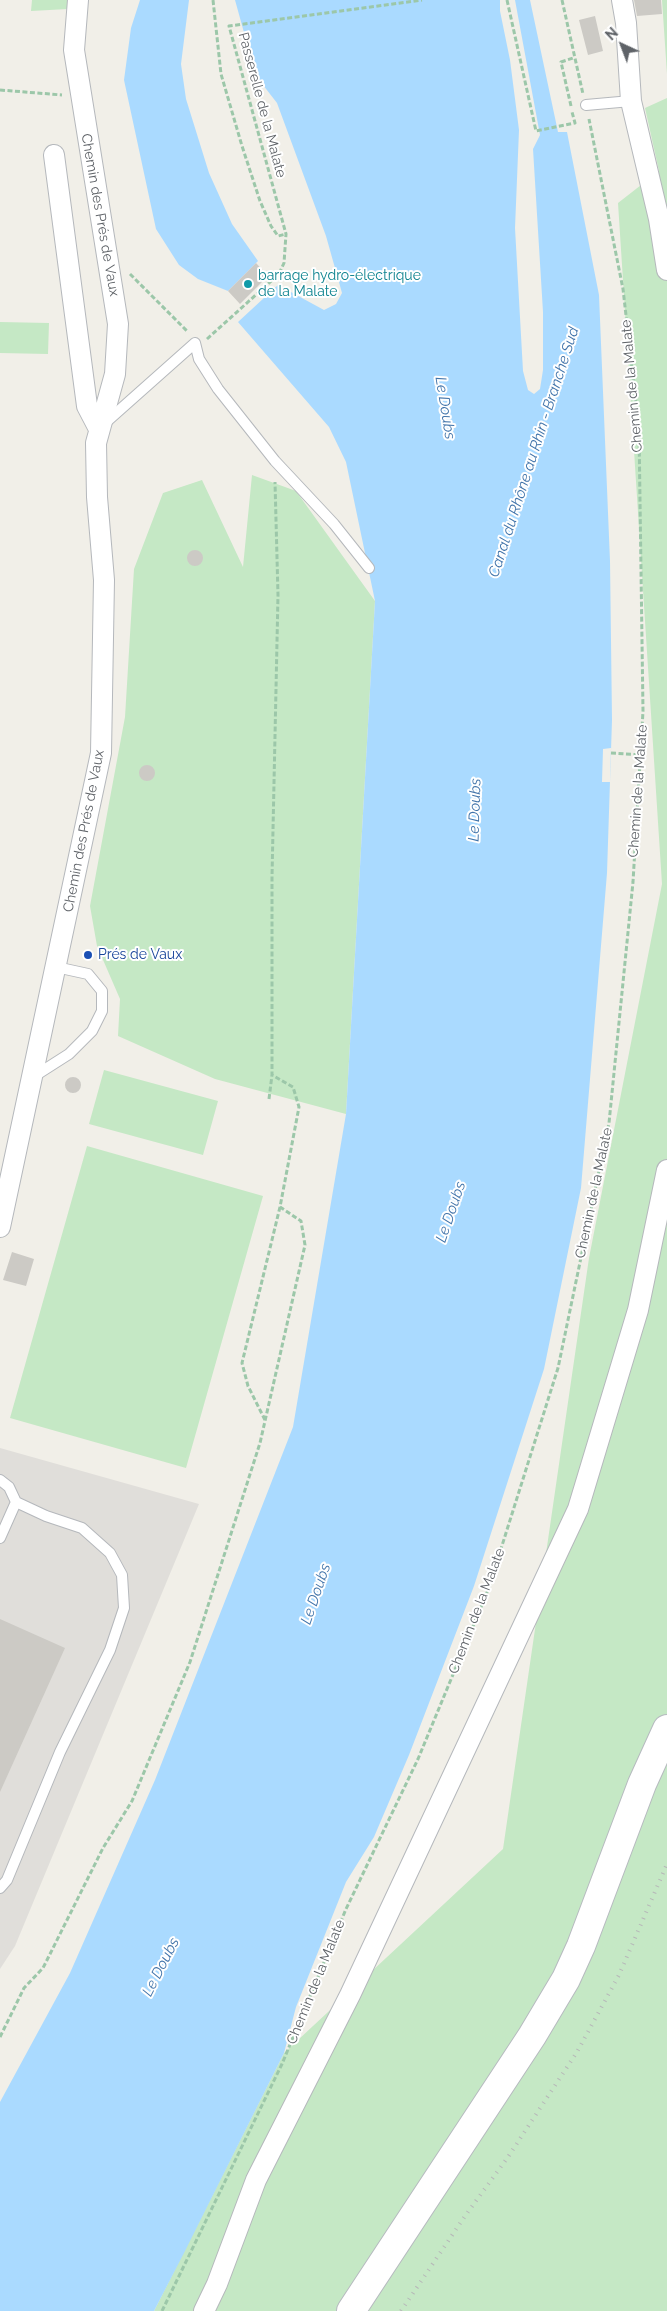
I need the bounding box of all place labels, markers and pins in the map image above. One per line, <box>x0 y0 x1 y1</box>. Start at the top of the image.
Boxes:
place label: barrage hydro-électrique de la Malate <box>258 268 421 300</box>
marker: barrage hydro-électrique de la Malate <box>242 278 254 290</box>
place label: Prés de Vaux <box>98 947 182 963</box>
marker: Prés de Vaux <box>82 949 94 961</box>

